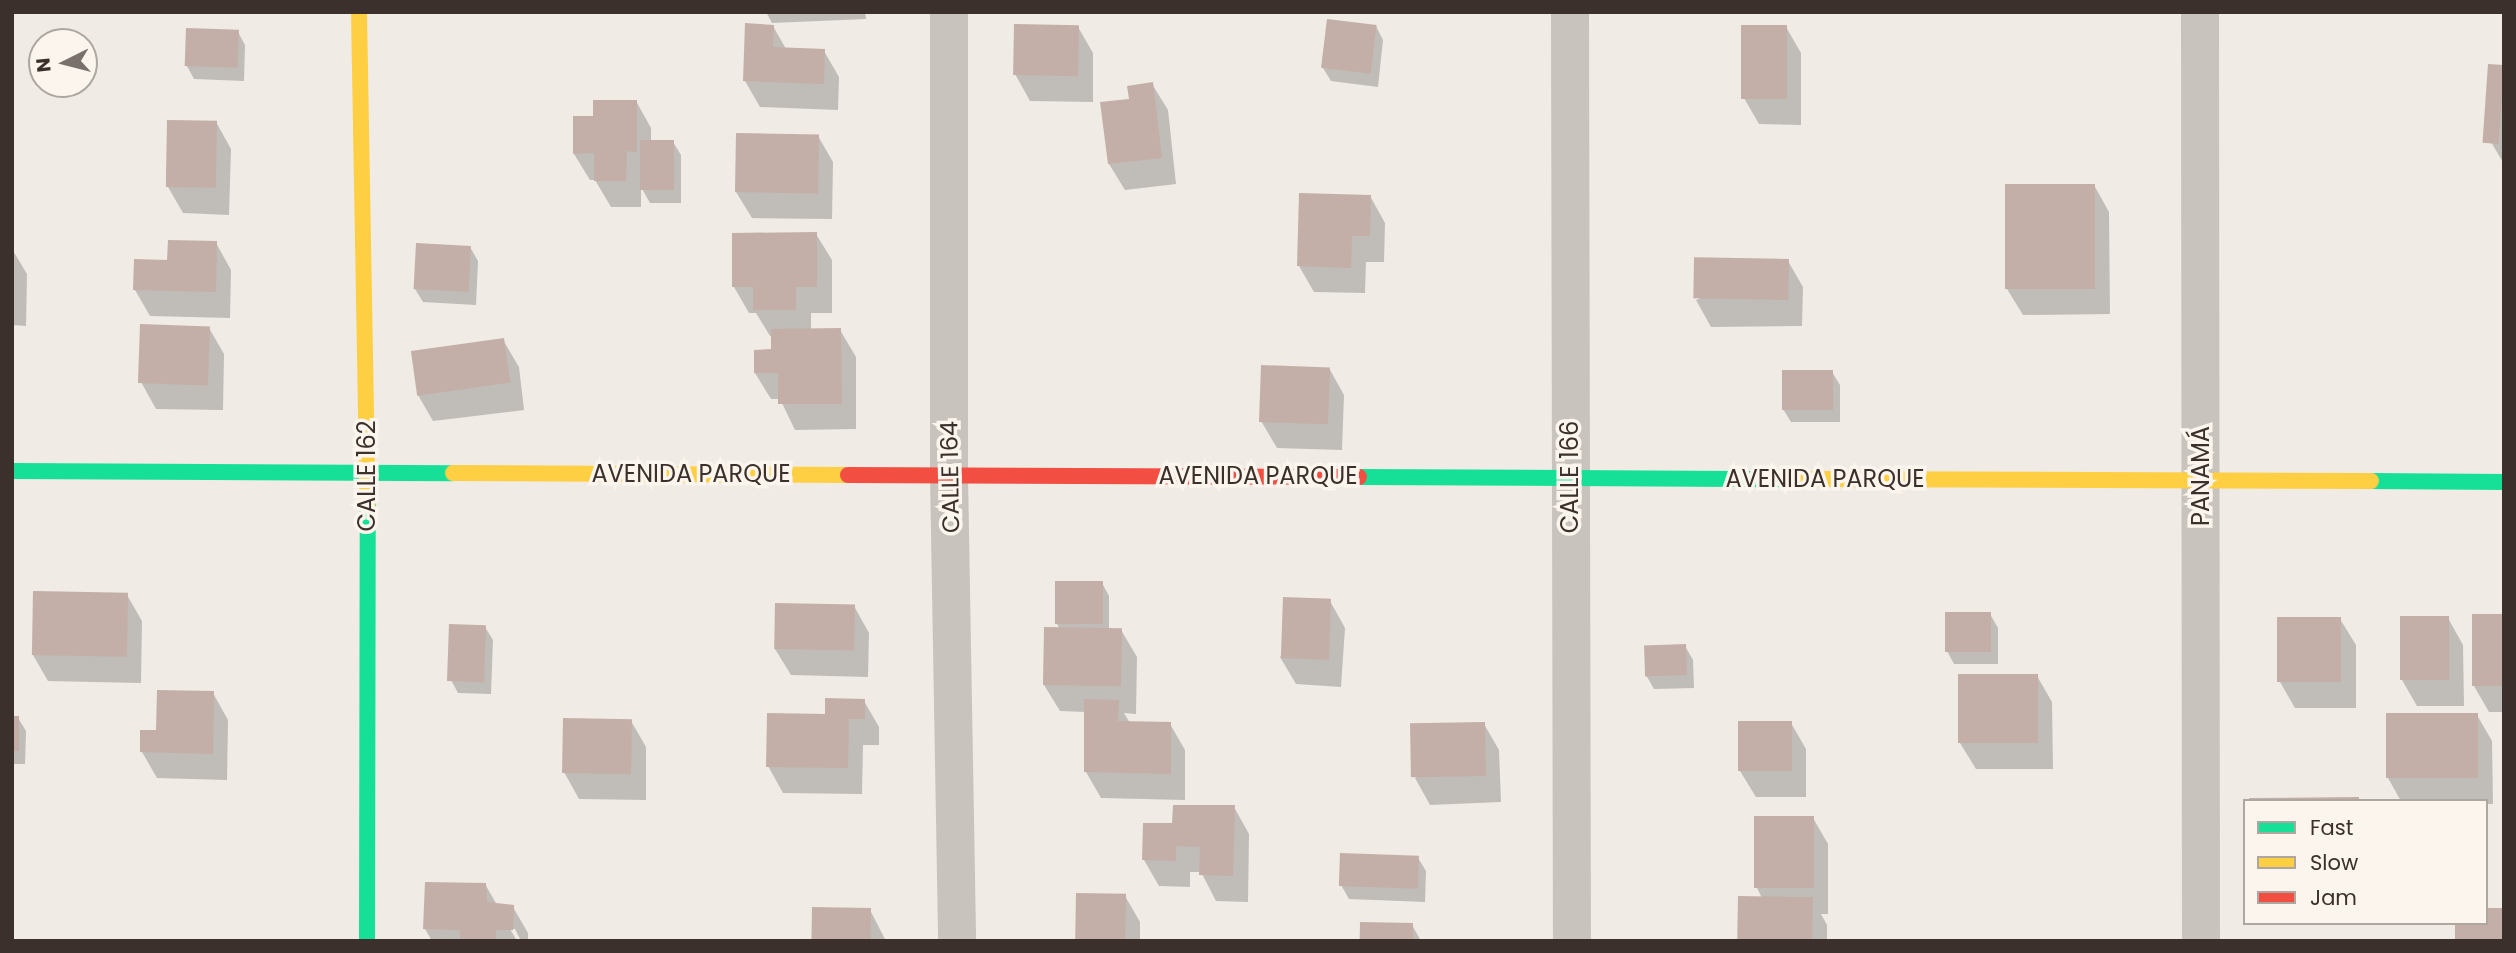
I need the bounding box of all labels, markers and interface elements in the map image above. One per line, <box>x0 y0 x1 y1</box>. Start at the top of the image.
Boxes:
north arrow <box>28 28 98 98</box>
text: N <box>29 57 58 74</box>
street label: CALLE 162 <box>353 421 381 531</box>
street label: CALLE 164 <box>935 421 965 533</box>
street label: CALLE 166 <box>1556 421 1584 533</box>
street label: PANAMÁ <box>2187 426 2215 526</box>
street label: AVENIDA PARQUE <box>591 460 791 488</box>
street label: AVENIDA PARQUE <box>1158 462 1358 490</box>
street label: AVENIDA PARQUE <box>1725 465 1925 493</box>
legend <box>2243 799 2488 925</box>
text: Fast <box>2310 813 2353 842</box>
text: Slow <box>2310 848 2358 877</box>
text: Jam <box>2310 883 2357 912</box>

